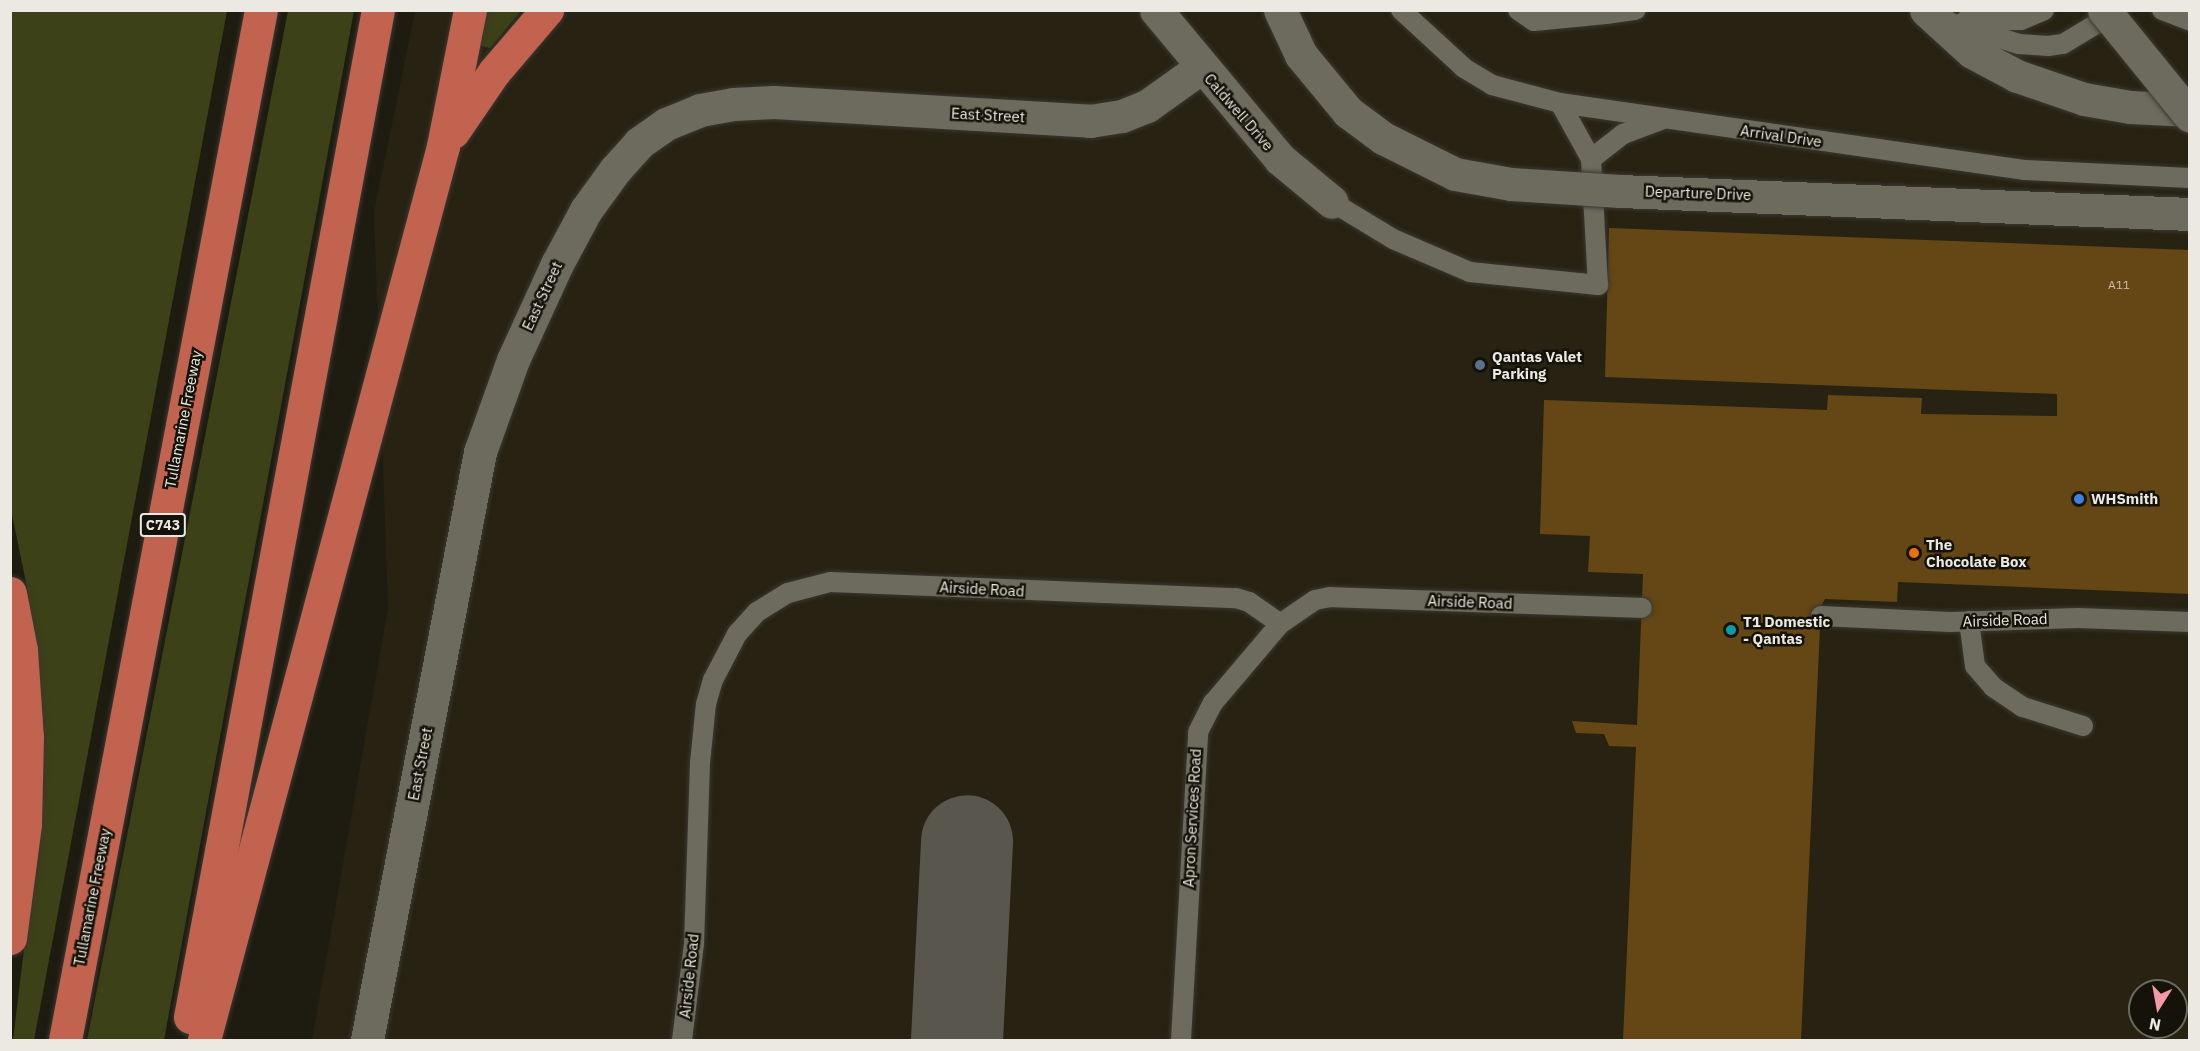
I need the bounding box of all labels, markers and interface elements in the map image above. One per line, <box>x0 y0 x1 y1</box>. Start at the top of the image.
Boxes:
street label: Caldwell Drive <box>1201 70 1277 154</box>
street label: East Street <box>951 104 1025 126</box>
street label: Arrival Drive <box>1739 121 1823 151</box>
street label: Departure Drive <box>1645 182 1751 204</box>
street label: East Street <box>518 259 566 333</box>
house number: A11 <box>2108 278 2130 292</box>
place label: Qantas Valet Parking <box>1492 347 1582 382</box>
street label: Tullamarine Freeway <box>161 349 205 489</box>
marker: Qantas Valet Parking <box>1473 358 1487 372</box>
place label: WHSmith <box>2091 490 2158 508</box>
marker: WHSmith <box>2072 492 2086 506</box>
road number: C743 <box>139 514 187 536</box>
place label: The Chocolate Box <box>1926 535 2027 570</box>
marker: The Chocolate Box <box>1907 546 1921 560</box>
street label: Airside Road <box>939 578 1025 600</box>
street label: Airside Road <box>1427 592 1513 612</box>
street label: Airside Road <box>1962 610 2048 630</box>
place label: T1 Domestic - Qantas <box>1743 612 1830 647</box>
marker: T1 Domestic - Qantas <box>1724 623 1738 637</box>
street label: East Street <box>404 726 436 802</box>
street label: Apron Services Road <box>1179 748 1205 888</box>
street label: Tullamarine Freeway <box>70 827 114 967</box>
street label: Airside Road <box>676 933 702 1019</box>
north arrow <box>2128 979 2188 1039</box>
text: N <box>2147 1014 2163 1036</box>

